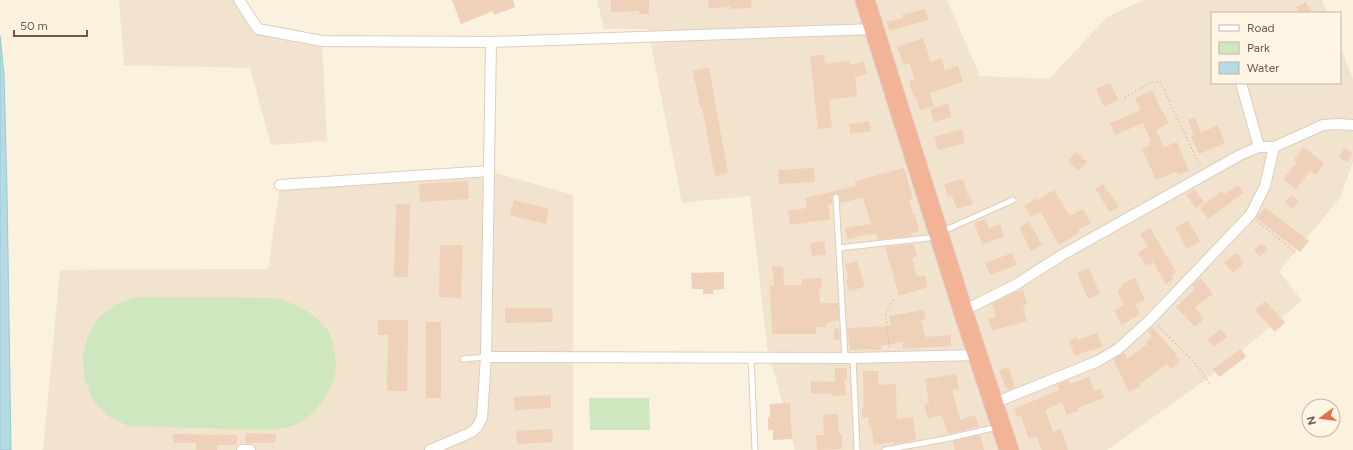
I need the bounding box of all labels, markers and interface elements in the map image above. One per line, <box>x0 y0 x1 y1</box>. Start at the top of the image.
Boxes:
scale bar <box>14 12 87 38</box>
legend <box>1211 12 1341 84</box>
text: 50 m <box>20 19 48 33</box>
text: Road <box>1247 21 1275 35</box>
text: Park <box>1247 41 1270 55</box>
text: Water <box>1247 61 1279 75</box>
north arrow <box>1301 398 1341 438</box>
text: N <box>1304 415 1319 426</box>

